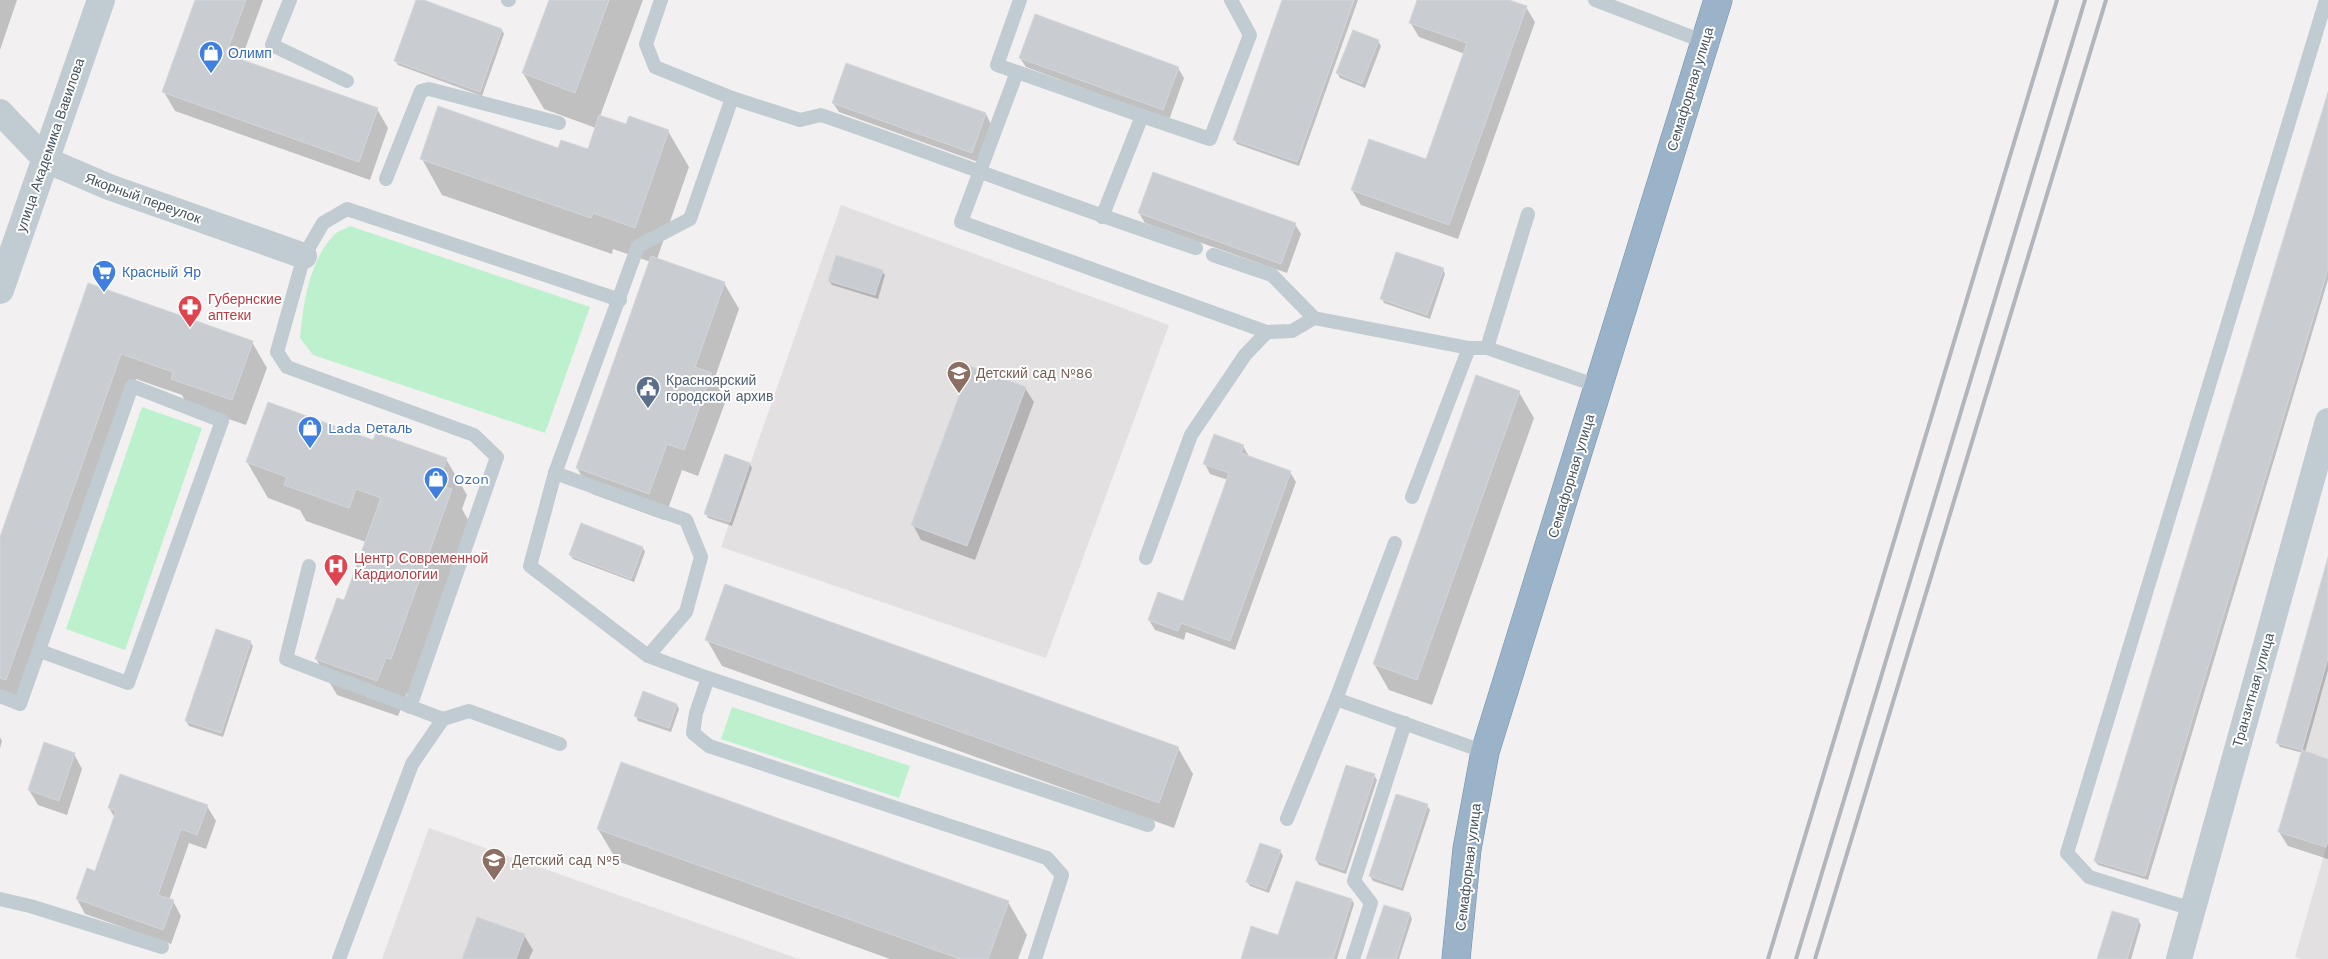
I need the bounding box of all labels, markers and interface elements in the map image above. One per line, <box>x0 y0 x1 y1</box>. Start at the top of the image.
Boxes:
street label: Семафорная улица <box>1664 25 1717 153</box>
shop icon: Олимп <box>198 40 224 74</box>
place label: Олимп <box>228 45 272 61</box>
street label: улица Академика Вавилова <box>13 56 87 234</box>
street label: Якорный переулок <box>83 170 204 227</box>
supermarket icon: Красный Яр <box>91 259 117 293</box>
place label: Красный Яр <box>122 264 201 280</box>
place label: Губернские аптеки <box>208 291 282 323</box>
pharmacy icon: Губернские аптеки <box>177 294 203 328</box>
school or university icon: Детский сад №86 <box>946 360 972 394</box>
place label: Детский сад №86 <box>976 365 1093 381</box>
place label: Красноярский городской архив <box>666 372 773 404</box>
public building icon: Красноярский городской архив <box>635 375 661 409</box>
street label: Семафорная улица <box>1545 412 1598 540</box>
shop icon: Lada Dеталь <box>297 415 323 449</box>
place label: Lada Dеталь <box>328 420 412 436</box>
shop icon: Ozon <box>423 466 449 500</box>
place label: Ozon <box>454 471 489 487</box>
place label: Центр Современной Кардиологии <box>354 550 488 582</box>
hospital icon: Центр Современной Кардиологии <box>323 553 349 587</box>
street label: Транзитная улица <box>2229 631 2277 749</box>
street label: Семафорная улица <box>1452 802 1484 932</box>
school or university icon: Детский сад №5 <box>481 847 507 881</box>
place label: Детский сад №5 <box>512 852 620 868</box>

